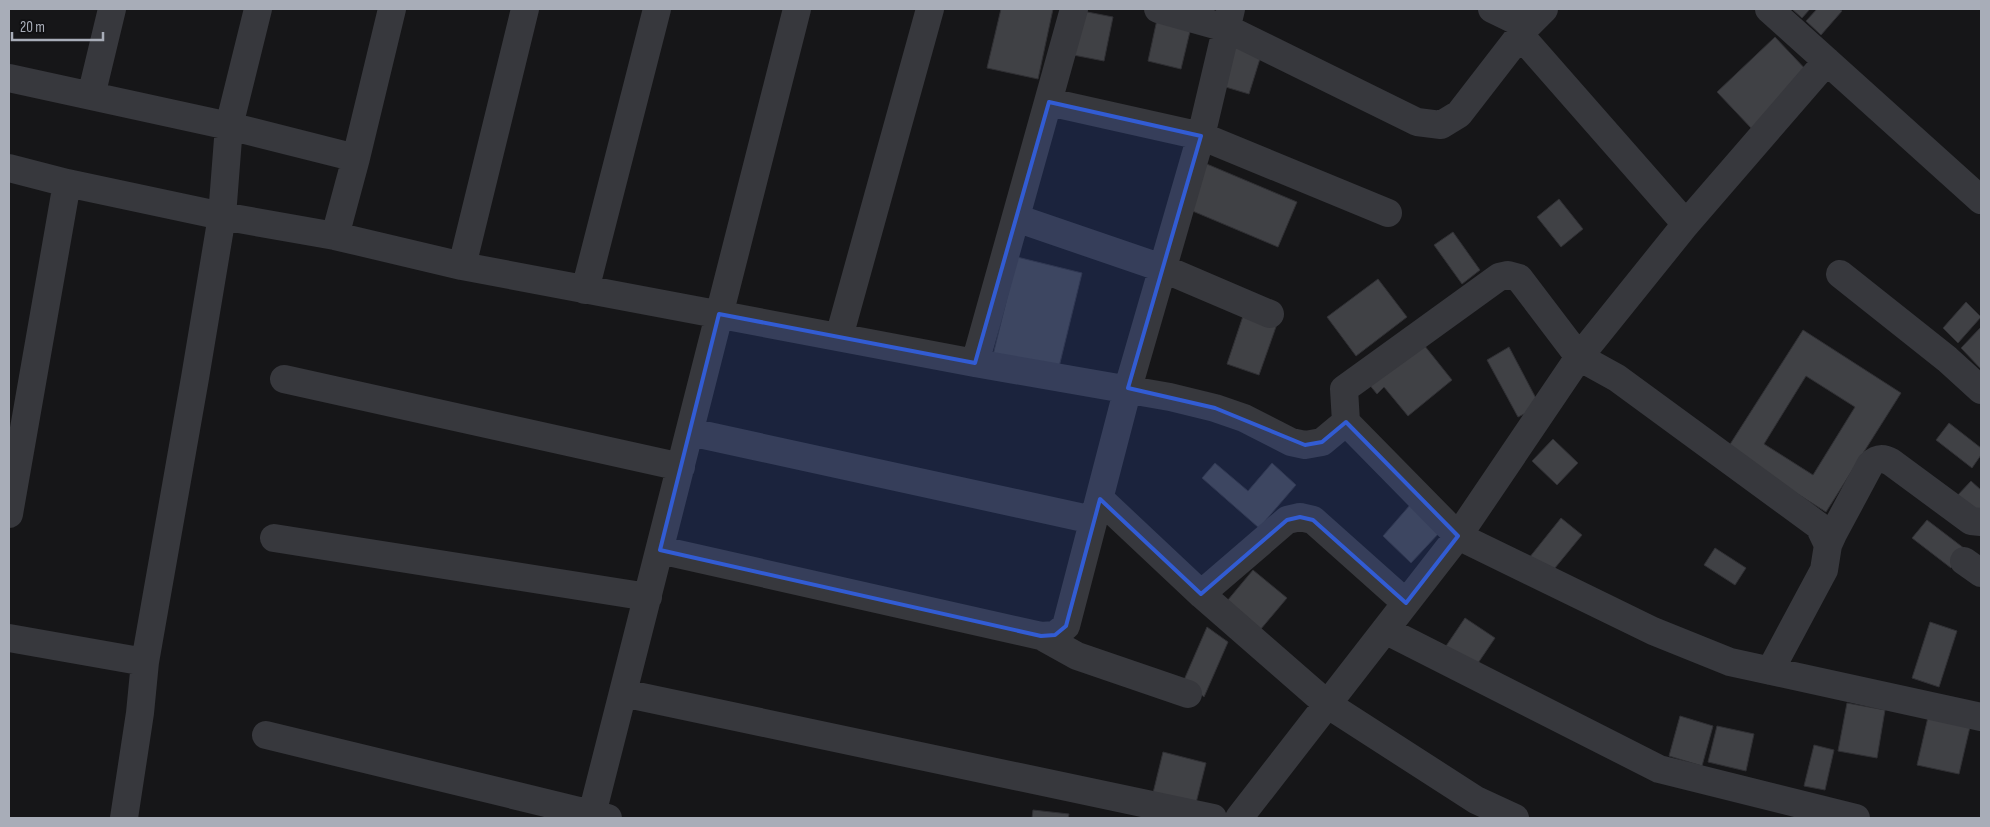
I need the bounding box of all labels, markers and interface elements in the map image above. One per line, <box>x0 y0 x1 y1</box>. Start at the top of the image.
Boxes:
scale bar <box>12 10 104 42</box>
text: 20 m <box>20 18 45 37</box>

